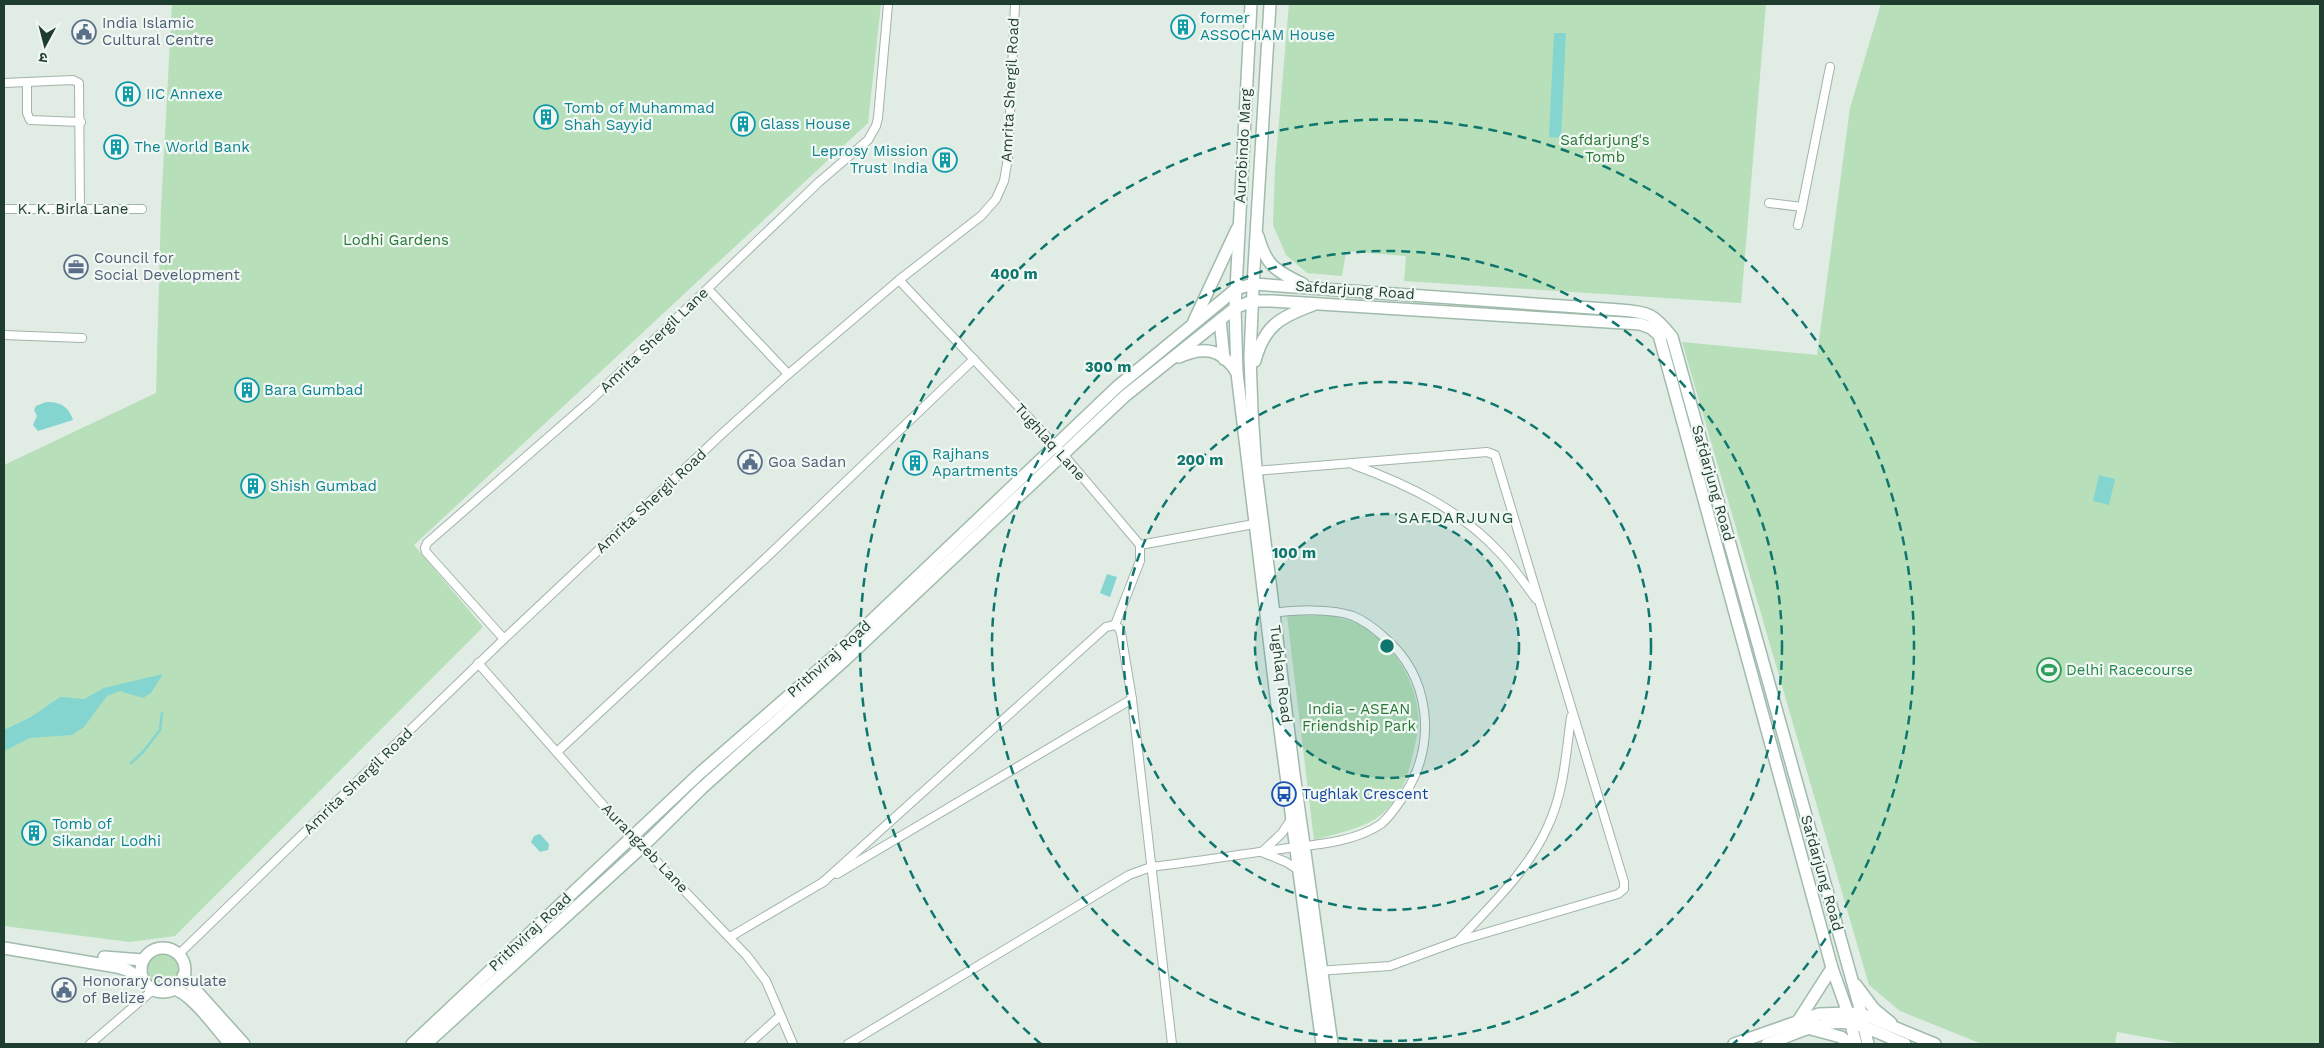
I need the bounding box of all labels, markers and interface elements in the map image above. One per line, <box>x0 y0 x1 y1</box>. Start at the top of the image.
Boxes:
place label: former ASSOCHAM House <box>1200 9 1335 44</box>
place label: India Islamic Cultural Centre <box>102 14 214 49</box>
building icon: former ASSOCHAM House <box>1170 14 1196 40</box>
street label: Amrita Shergil Road <box>997 17 1023 163</box>
public building icon: India Islamic Cultural Centre <box>71 19 97 45</box>
north arrow <box>20 20 70 70</box>
text: उ <box>38 49 48 66</box>
building icon: IIC Annexe <box>115 81 141 107</box>
place label: IIC Annexe <box>146 85 223 103</box>
street label: Aurobindo Marg <box>1231 88 1255 204</box>
place label: Tomb of Muhammad Shah Sayyid <box>564 99 715 134</box>
building icon: Tomb of Muhammad Shah Sayyid <box>533 104 559 130</box>
building icon: Glass House <box>730 111 756 137</box>
place label: Glass House <box>760 115 851 133</box>
park label: Safdarjung's Tomb <box>1560 131 1650 166</box>
building icon: The World Bank <box>103 134 129 160</box>
place label: The World Bank <box>134 138 250 156</box>
place label: Leprosy Mission Trust India <box>811 142 929 177</box>
building icon: Leprosy Mission Trust India <box>932 147 958 173</box>
street label: K. K. Birla Lane <box>17 200 129 218</box>
park label: Lodhi Gardens <box>343 231 449 249</box>
place label: Council for Social Development <box>94 249 241 284</box>
office icon: Council for Social Development <box>63 254 89 280</box>
text: 400 m <box>990 265 1038 283</box>
street label: Safdarjung Road <box>1295 277 1415 303</box>
street label: Amrita Shergil Lane <box>596 284 712 396</box>
text: 300 m <box>1085 358 1131 376</box>
building icon: Bara Gumbad <box>234 377 260 403</box>
place label: Bara Gumbad <box>264 381 363 399</box>
street label: Tughlaq Lane <box>1011 400 1089 484</box>
street label: Safdarjung Road <box>1688 423 1738 543</box>
street label: Amrita Shergil Road <box>592 445 710 557</box>
place label: Rajhans Apartments <box>932 445 1018 480</box>
public building icon: Goa Sadan <box>737 449 763 475</box>
building icon: Rajhans Apartments <box>902 450 928 476</box>
text: 200 m <box>1177 451 1223 469</box>
place label: Goa Sadan <box>768 453 846 471</box>
building icon: Shish Gumbad <box>240 473 266 499</box>
place label: Shish Gumbad <box>270 477 377 495</box>
district label: SAFDARJUNG <box>1398 508 1514 527</box>
text: 100 m <box>1272 544 1316 562</box>
street label: Prithviraj Road <box>783 617 875 701</box>
street label: Tughlaq Road <box>1266 624 1296 724</box>
centre of rings <box>1378 637 1396 655</box>
sports icon: Delhi Racecourse <box>2036 657 2062 683</box>
place label: Delhi Racecourse <box>2066 661 2193 679</box>
park label: India - ASEAN Friendship Park <box>1302 700 1416 735</box>
street label: Amrita Shergil Road <box>300 724 416 838</box>
bus stop icon: Tughlak Crescent <box>1271 781 1297 807</box>
place label: Tughlak Crescent <box>1302 785 1429 803</box>
street label: Aurangzeb Lane <box>598 800 692 896</box>
street label: Safdarjung Road <box>1797 813 1847 933</box>
place label: Tomb of Sikandar Lodhi <box>52 815 161 850</box>
building icon: Tomb of Sikandar Lodhi <box>21 820 47 846</box>
street label: Prithviraj Road <box>485 889 575 975</box>
place label: Honorary Consulate of Belize <box>82 972 227 1007</box>
public building icon: Honorary Consulate of Belize <box>51 977 77 1003</box>

